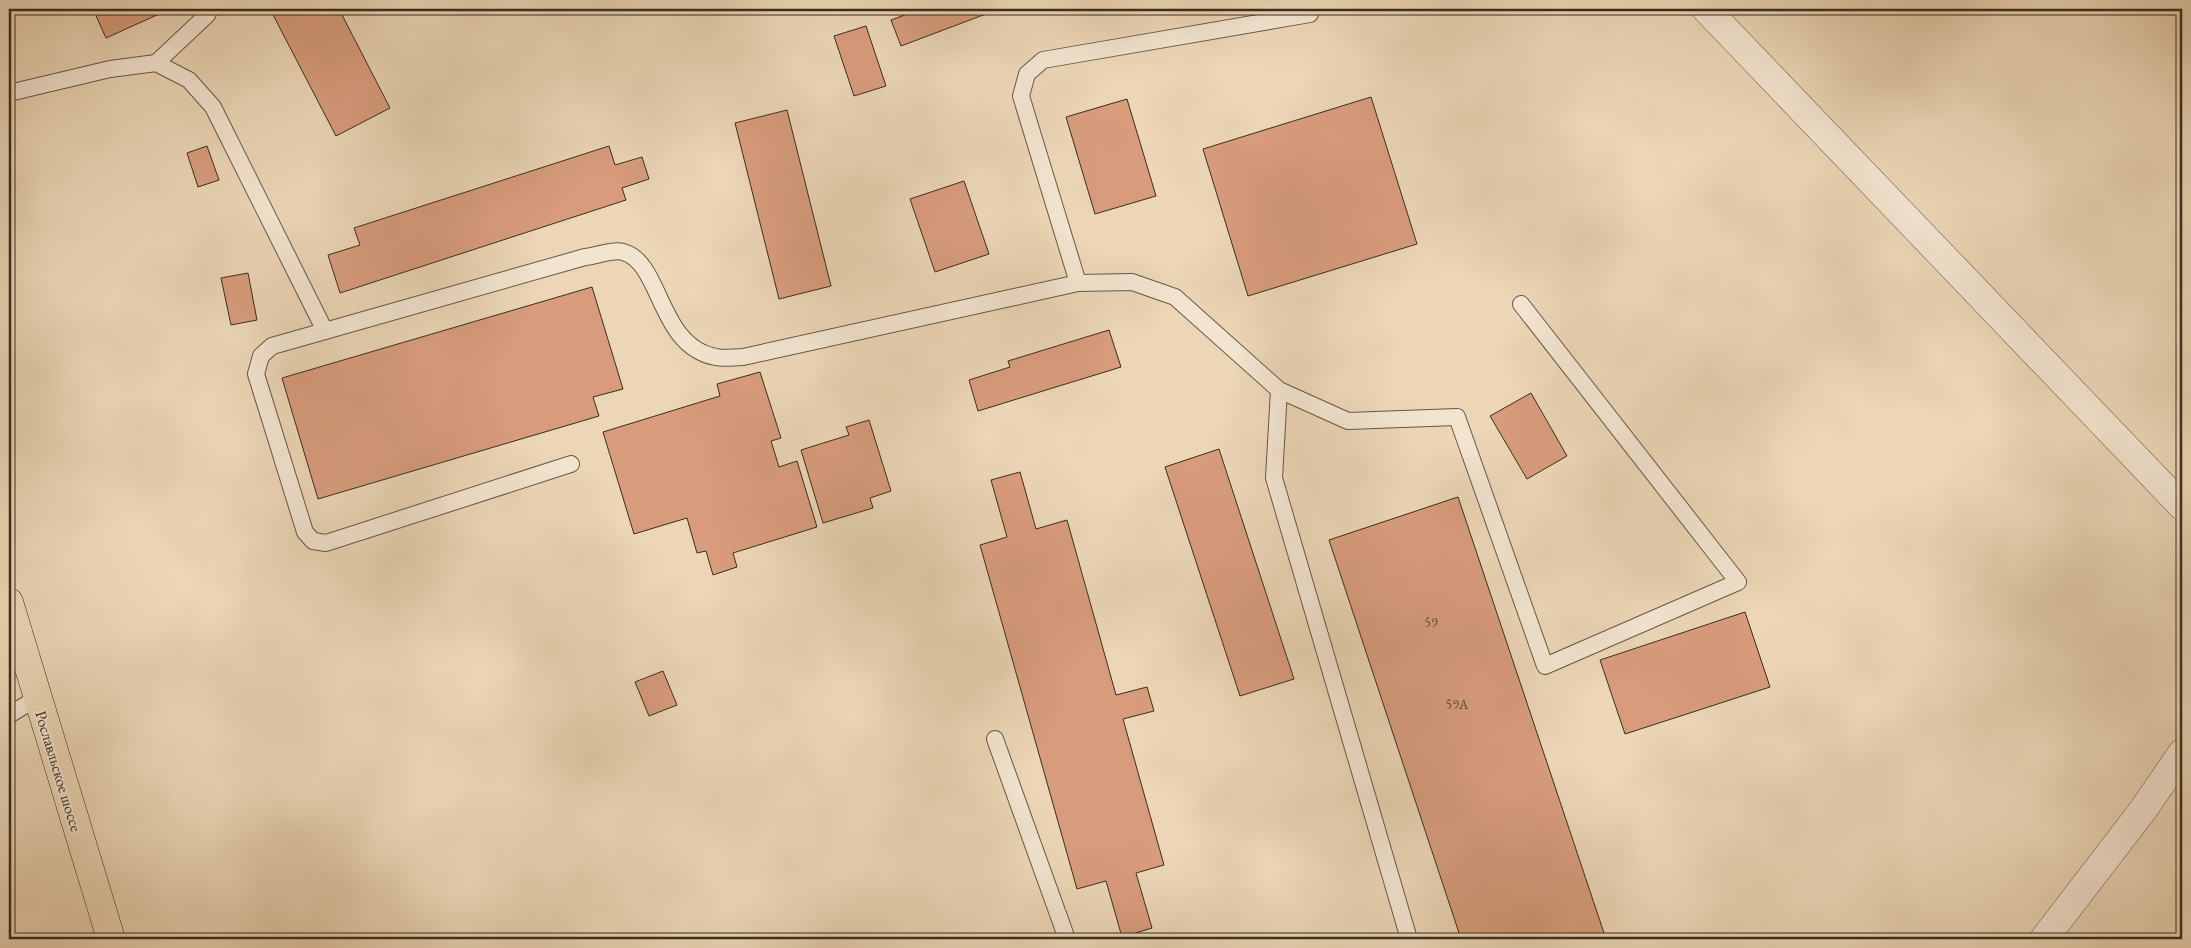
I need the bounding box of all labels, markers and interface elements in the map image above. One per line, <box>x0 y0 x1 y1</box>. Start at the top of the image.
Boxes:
house number: 59 <box>1424 613 1438 631</box>
house number: 59А <box>1445 695 1469 713</box>
street label: Рославльское шоссе <box>30 708 87 834</box>

